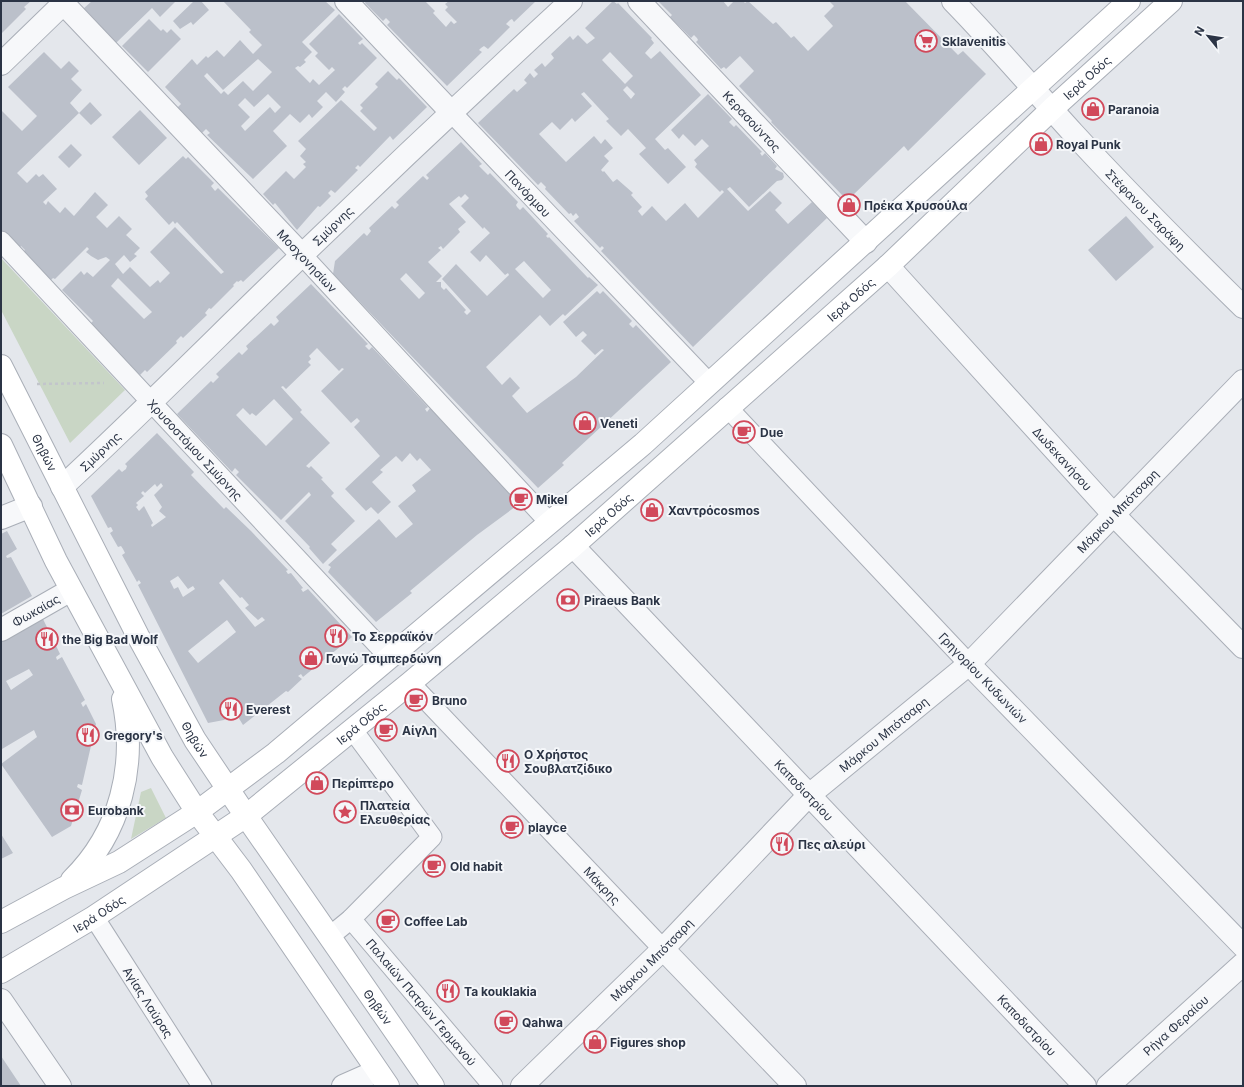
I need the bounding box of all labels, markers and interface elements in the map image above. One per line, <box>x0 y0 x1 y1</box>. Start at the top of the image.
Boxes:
north arrow <box>1188 16 1228 56</box>
text: N <box>1191 24 1207 38</box>
supermarket icon: Sklavenitis <box>913 28 939 54</box>
place label: Sklavenitis <box>942 34 1006 49</box>
street label: Ιερά Οδός <box>1060 52 1114 103</box>
street label: Κερασούντος <box>720 88 784 155</box>
shop icon: Paranoia <box>1080 96 1106 122</box>
place label: Paranoia <box>1108 102 1159 117</box>
shop icon: Royal Punk <box>1028 131 1054 157</box>
place label: Royal Punk <box>1056 137 1121 152</box>
street label: Πανόρμου <box>502 166 554 220</box>
street label: Στέφανου Σαράφη <box>1103 166 1189 253</box>
shop icon: Πρέκα Χρυσούλα <box>836 192 862 218</box>
place label: Πρέκα Χρυσούλα <box>864 198 968 213</box>
street label: Σμύρνης <box>309 203 356 249</box>
street label: Μοσχονησίων <box>274 226 340 296</box>
street label: Ιερά Οδός <box>824 274 878 324</box>
street label: Χρυσοστόμου Σμύρνης <box>145 396 246 503</box>
shop icon: Veneti <box>572 410 598 436</box>
place label: Veneti <box>600 416 638 431</box>
cafe icon: Due <box>731 419 757 445</box>
street label: Δωδεκανήσου <box>1030 424 1095 494</box>
place label: Due <box>760 425 783 440</box>
street label: Σμύρνης <box>76 428 123 474</box>
street label: Θηβών <box>29 431 61 474</box>
street label: Μάρκου Μπότσαρη <box>1074 466 1161 556</box>
cafe icon: Mikel <box>508 486 534 512</box>
street label: Ιερά Οδός <box>582 489 635 540</box>
place label: Mikel <box>536 492 568 507</box>
shop icon: Χαντρόcosmos <box>639 497 665 523</box>
place label: Χαντρόcosmos <box>668 503 760 518</box>
bank icon: Piraeus Bank <box>555 587 581 613</box>
street label: Φωκαίας <box>9 591 62 630</box>
place label: Piraeus Bank <box>584 593 660 608</box>
restaurant icon: Το Σερραϊκόν <box>323 623 349 649</box>
restaurant icon: the Big Bad Wolf <box>34 626 60 652</box>
place label: Το Σερραϊκόν <box>352 629 434 644</box>
street label: Γρηγορίου Κυδωνιών <box>936 629 1030 727</box>
place label: the Big Bad Wolf <box>62 632 158 647</box>
shop icon: Γωγώ Τσιμπερδώνη <box>298 645 324 671</box>
place label: Γωγώ Τσιμπερδώνη <box>326 651 442 666</box>
cafe icon: Bruno <box>403 687 429 713</box>
place label: Bruno <box>432 693 467 708</box>
street label: Μάρκου Μπότσαρη <box>836 693 931 775</box>
restaurant icon: Everest <box>218 696 244 722</box>
street label: Ιερά Οδός <box>333 699 388 747</box>
place label: Everest <box>246 702 291 717</box>
cafe icon: Αίγλη <box>373 717 399 743</box>
street label: Θηβών <box>179 718 212 761</box>
restaurant icon: Gregory's <box>75 722 101 748</box>
place label: Αίγλη <box>402 723 437 738</box>
place label: Gregory's <box>104 728 163 743</box>
place label: Ο Χρήστος Σουβλατζίδικο <box>524 747 612 776</box>
restaurant icon: Ο Χρήστος Σουβλατζίδικο <box>495 748 521 774</box>
street label: Καποδιστρίου <box>772 756 837 824</box>
shop icon: Περίπτερο <box>304 770 330 796</box>
place label: Περίπτερο <box>332 776 394 791</box>
bank icon: Eurobank <box>59 797 85 823</box>
place label: Πλατεία Ελευθερίας <box>360 798 430 827</box>
place icon: Πλατεία Ελευθερίας <box>332 799 358 825</box>
place label: Eurobank <box>88 803 144 818</box>
cafe icon: playce <box>499 814 525 840</box>
place label: playce <box>528 820 567 835</box>
restaurant icon: Πες αλεύρι <box>769 831 795 857</box>
place label: Πες αλεύρι <box>798 837 866 852</box>
cafe icon: Old habit <box>421 853 447 879</box>
place label: Old habit <box>450 859 503 874</box>
street label: Μάκρης <box>581 863 624 907</box>
street label: Ιερά Οδός <box>70 891 128 935</box>
cafe icon: Coffee Lab <box>375 908 401 934</box>
place label: Coffee Lab <box>404 914 468 929</box>
street label: Μάρκου Μπότσαρη <box>607 915 696 1004</box>
street label: Παλαιών Πατρών Γερμανού <box>363 935 480 1069</box>
street label: Αγίας Λαύρας <box>120 964 177 1041</box>
restaurant icon: Ta kouklakia <box>435 978 461 1004</box>
place label: Ta kouklakia <box>464 984 537 999</box>
street label: Θηβών <box>361 986 396 1028</box>
street label: Καποδιστρίου <box>995 991 1060 1059</box>
street label: Ρήγα Φεραίου <box>1140 992 1211 1058</box>
cafe icon: Qahwa <box>493 1009 519 1035</box>
place label: Qahwa <box>522 1015 563 1030</box>
shop icon: Figures shop <box>582 1029 608 1055</box>
place label: Figures shop <box>610 1035 686 1050</box>

